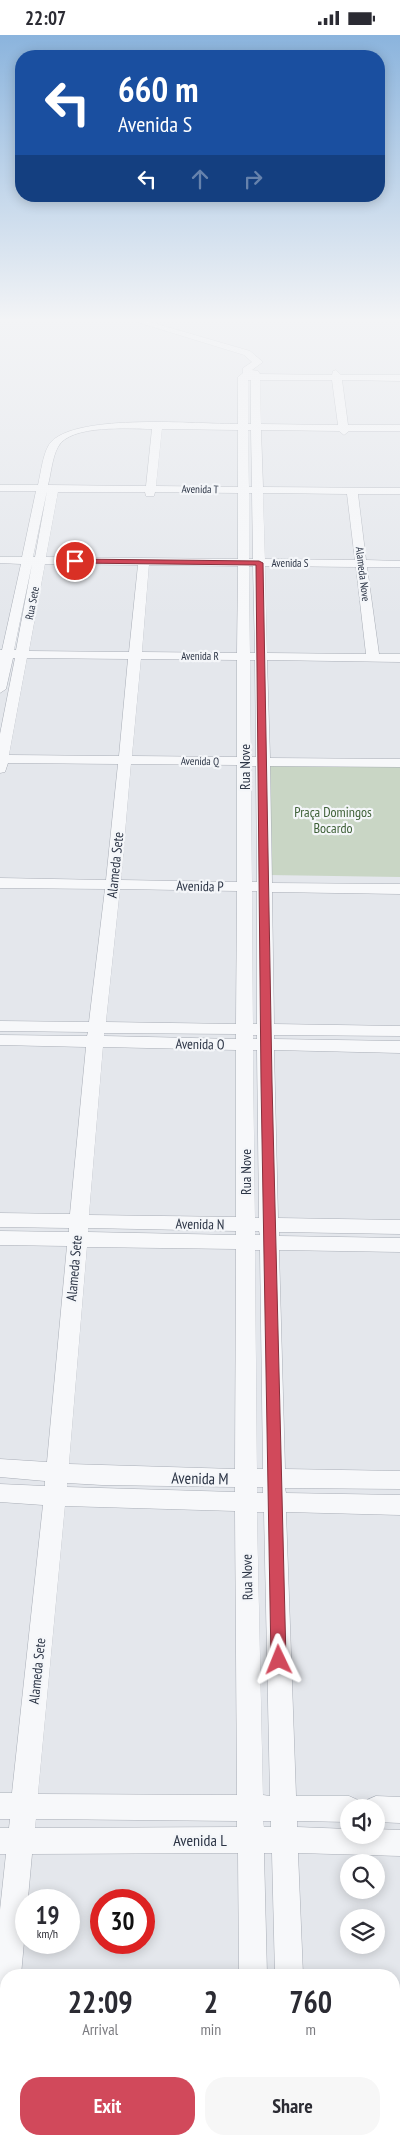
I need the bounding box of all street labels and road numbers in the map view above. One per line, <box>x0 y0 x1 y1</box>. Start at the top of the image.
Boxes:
street label: Avenida T <box>181 482 219 496</box>
street label: Alameda Nove <box>353 546 373 602</box>
street label: Avenida S <box>271 556 309 570</box>
street label: Rua Sete <box>22 585 42 621</box>
street label: Avenida R <box>181 649 219 663</box>
street label: Rua Nove <box>236 744 254 790</box>
street label: Avenida Q <box>181 754 220 768</box>
street label: Alameda Sete <box>103 831 127 899</box>
street label: Avenida P <box>176 877 224 895</box>
street label: Avenida O <box>175 1035 225 1053</box>
street label: Rua Nove <box>237 1149 255 1195</box>
street label: Avenida N <box>175 1215 225 1233</box>
street label: Alameda Sete <box>62 1234 86 1302</box>
street label: Avenida M <box>171 1468 229 1488</box>
street label: Rua Nove <box>238 1554 256 1600</box>
street label: Alameda Sete <box>25 1637 49 1705</box>
street label: Avenida L <box>173 1830 227 1850</box>

